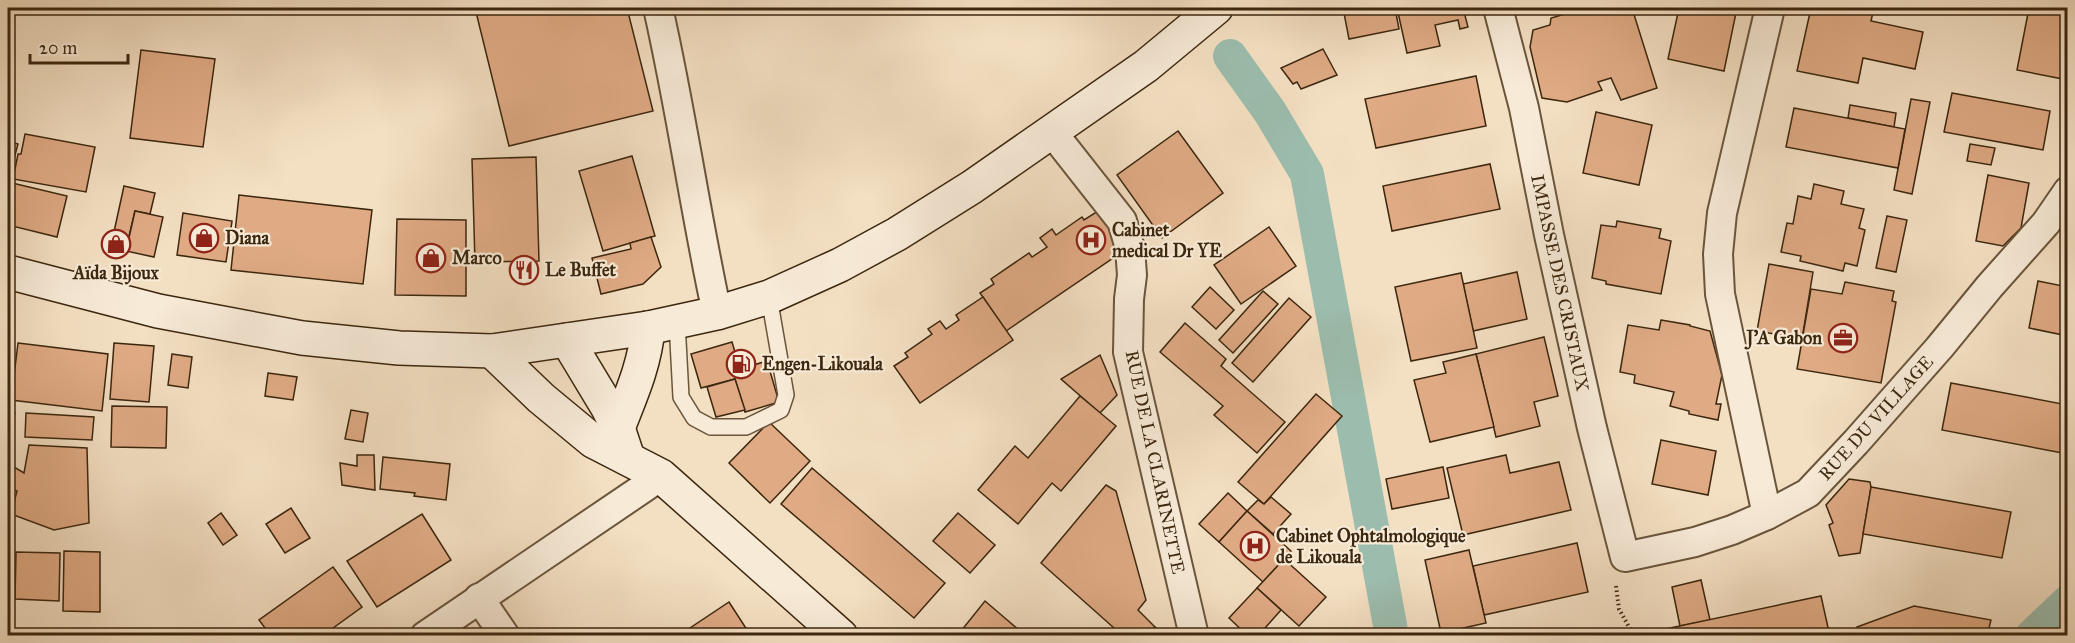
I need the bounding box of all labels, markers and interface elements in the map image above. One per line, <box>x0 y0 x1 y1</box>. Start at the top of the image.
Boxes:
scale bar <box>30 27 128 65</box>
text: 20 m <box>39 37 77 59</box>
street label: IMPASSE DES CRISTAUX <box>1526 172 1594 394</box>
place label: Cabinet medical Dr YE <box>1111 219 1222 262</box>
shop icon: Diana <box>188 222 220 254</box>
hospital icon: Cabinet medical Dr YE <box>1075 224 1107 256</box>
place label: Diana <box>225 227 269 249</box>
shop icon: Aïda Bijoux <box>100 228 132 260</box>
shop icon: Marco <box>415 242 447 274</box>
place label: Marco <box>452 247 502 269</box>
restaurant icon: Le Buffet <box>508 254 540 286</box>
place label: Le Buffet <box>545 259 616 281</box>
place label: Aïda Bijoux <box>72 262 160 285</box>
office icon: J'A Gabon <box>1827 322 1859 354</box>
place label: J'A Gabon <box>1745 327 1822 350</box>
fuel station icon: Engen-Likouala <box>725 348 757 380</box>
street label: RUE DE LA CLARINETTE <box>1121 348 1189 576</box>
street label: RUE DU VILLAGE <box>1814 351 1938 485</box>
place label: Engen-Likouala <box>762 353 883 376</box>
place label: Cabinet Ophtalmologique de Likouala <box>1276 525 1466 568</box>
hospital icon: Cabinet Ophtalmologique de Likouala <box>1239 530 1271 562</box>

